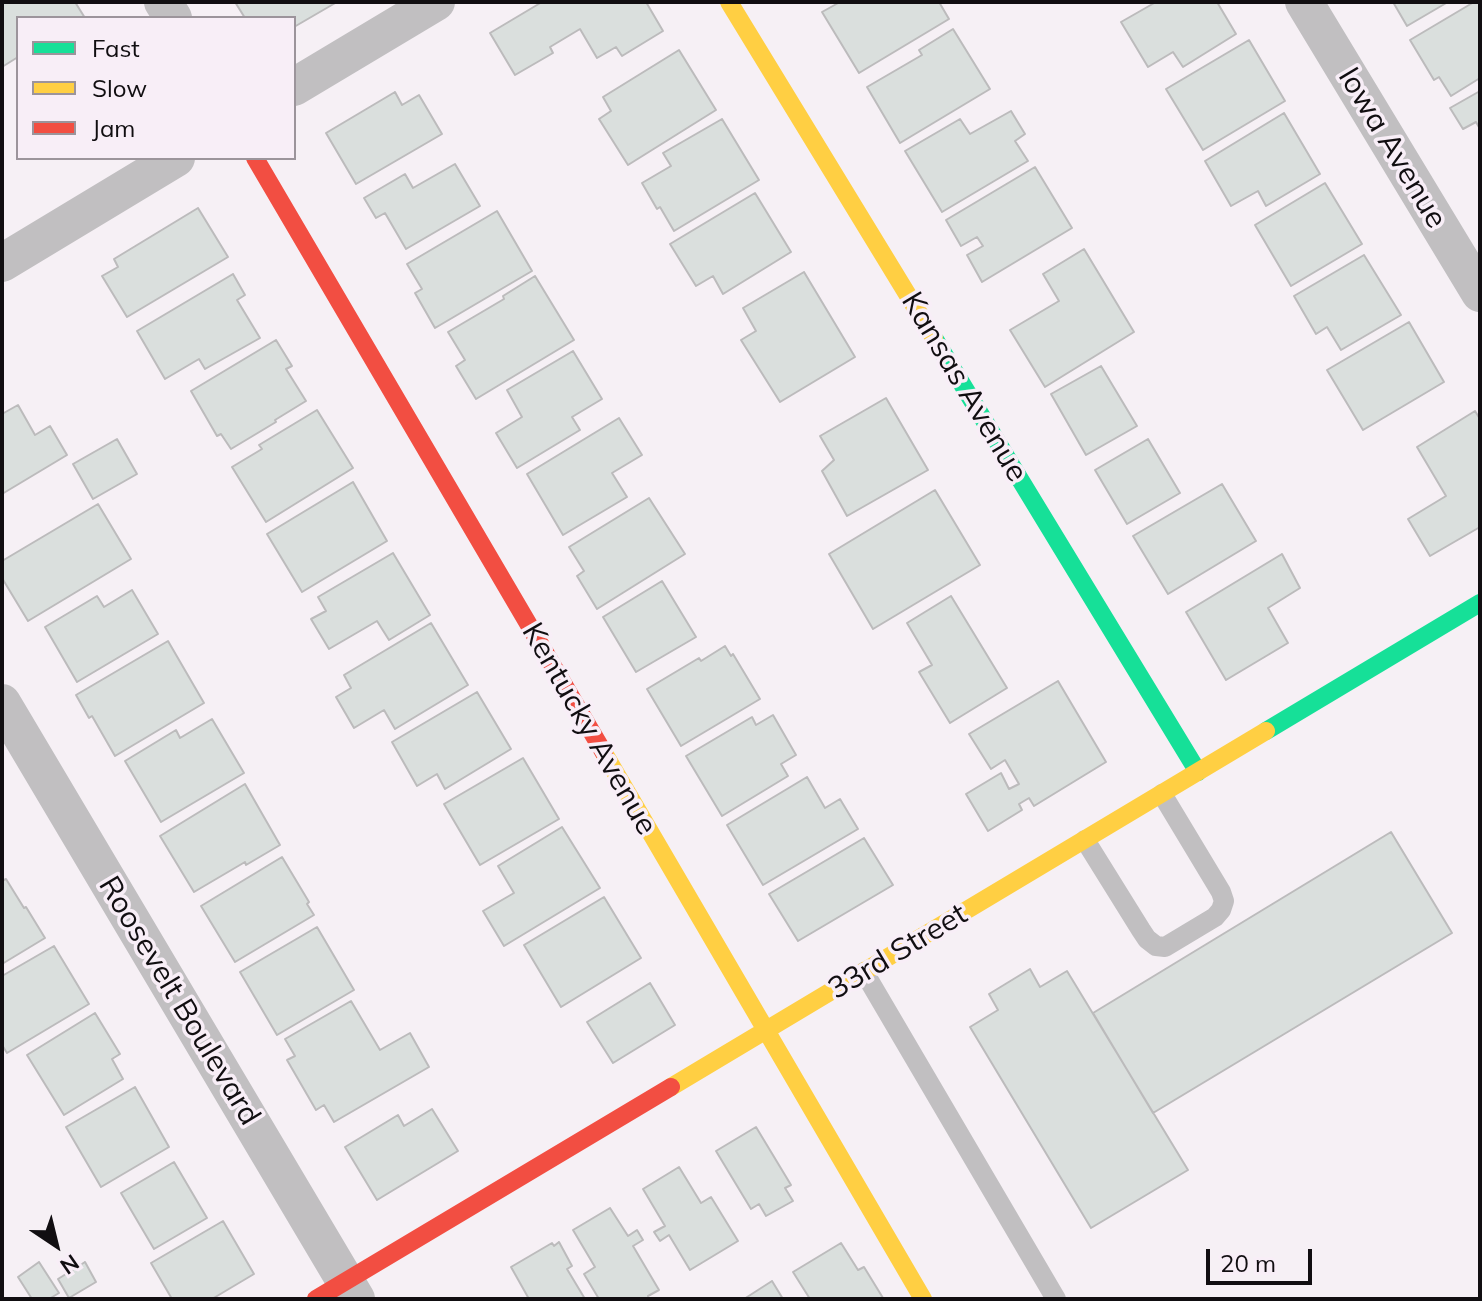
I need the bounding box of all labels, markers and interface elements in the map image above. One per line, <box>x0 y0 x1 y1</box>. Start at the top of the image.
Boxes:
legend <box>16 16 296 160</box>
text: Fast <box>92 33 140 63</box>
street label: Iowa Avenue <box>1330 61 1454 235</box>
text: Slow <box>92 73 147 103</box>
text: Jam <box>92 113 135 143</box>
street label: Kansas Avenue <box>893 286 1035 488</box>
street label: Kentucky Avenue <box>514 617 664 841</box>
street label: Roosevelt Boulevard <box>91 870 267 1132</box>
street label: 33rd Street <box>822 897 974 1007</box>
north arrow <box>16 1205 96 1285</box>
scale bar <box>1210 1233 1316 1283</box>
text: N <box>55 1248 85 1281</box>
text: 20 m <box>1220 1248 1276 1278</box>

